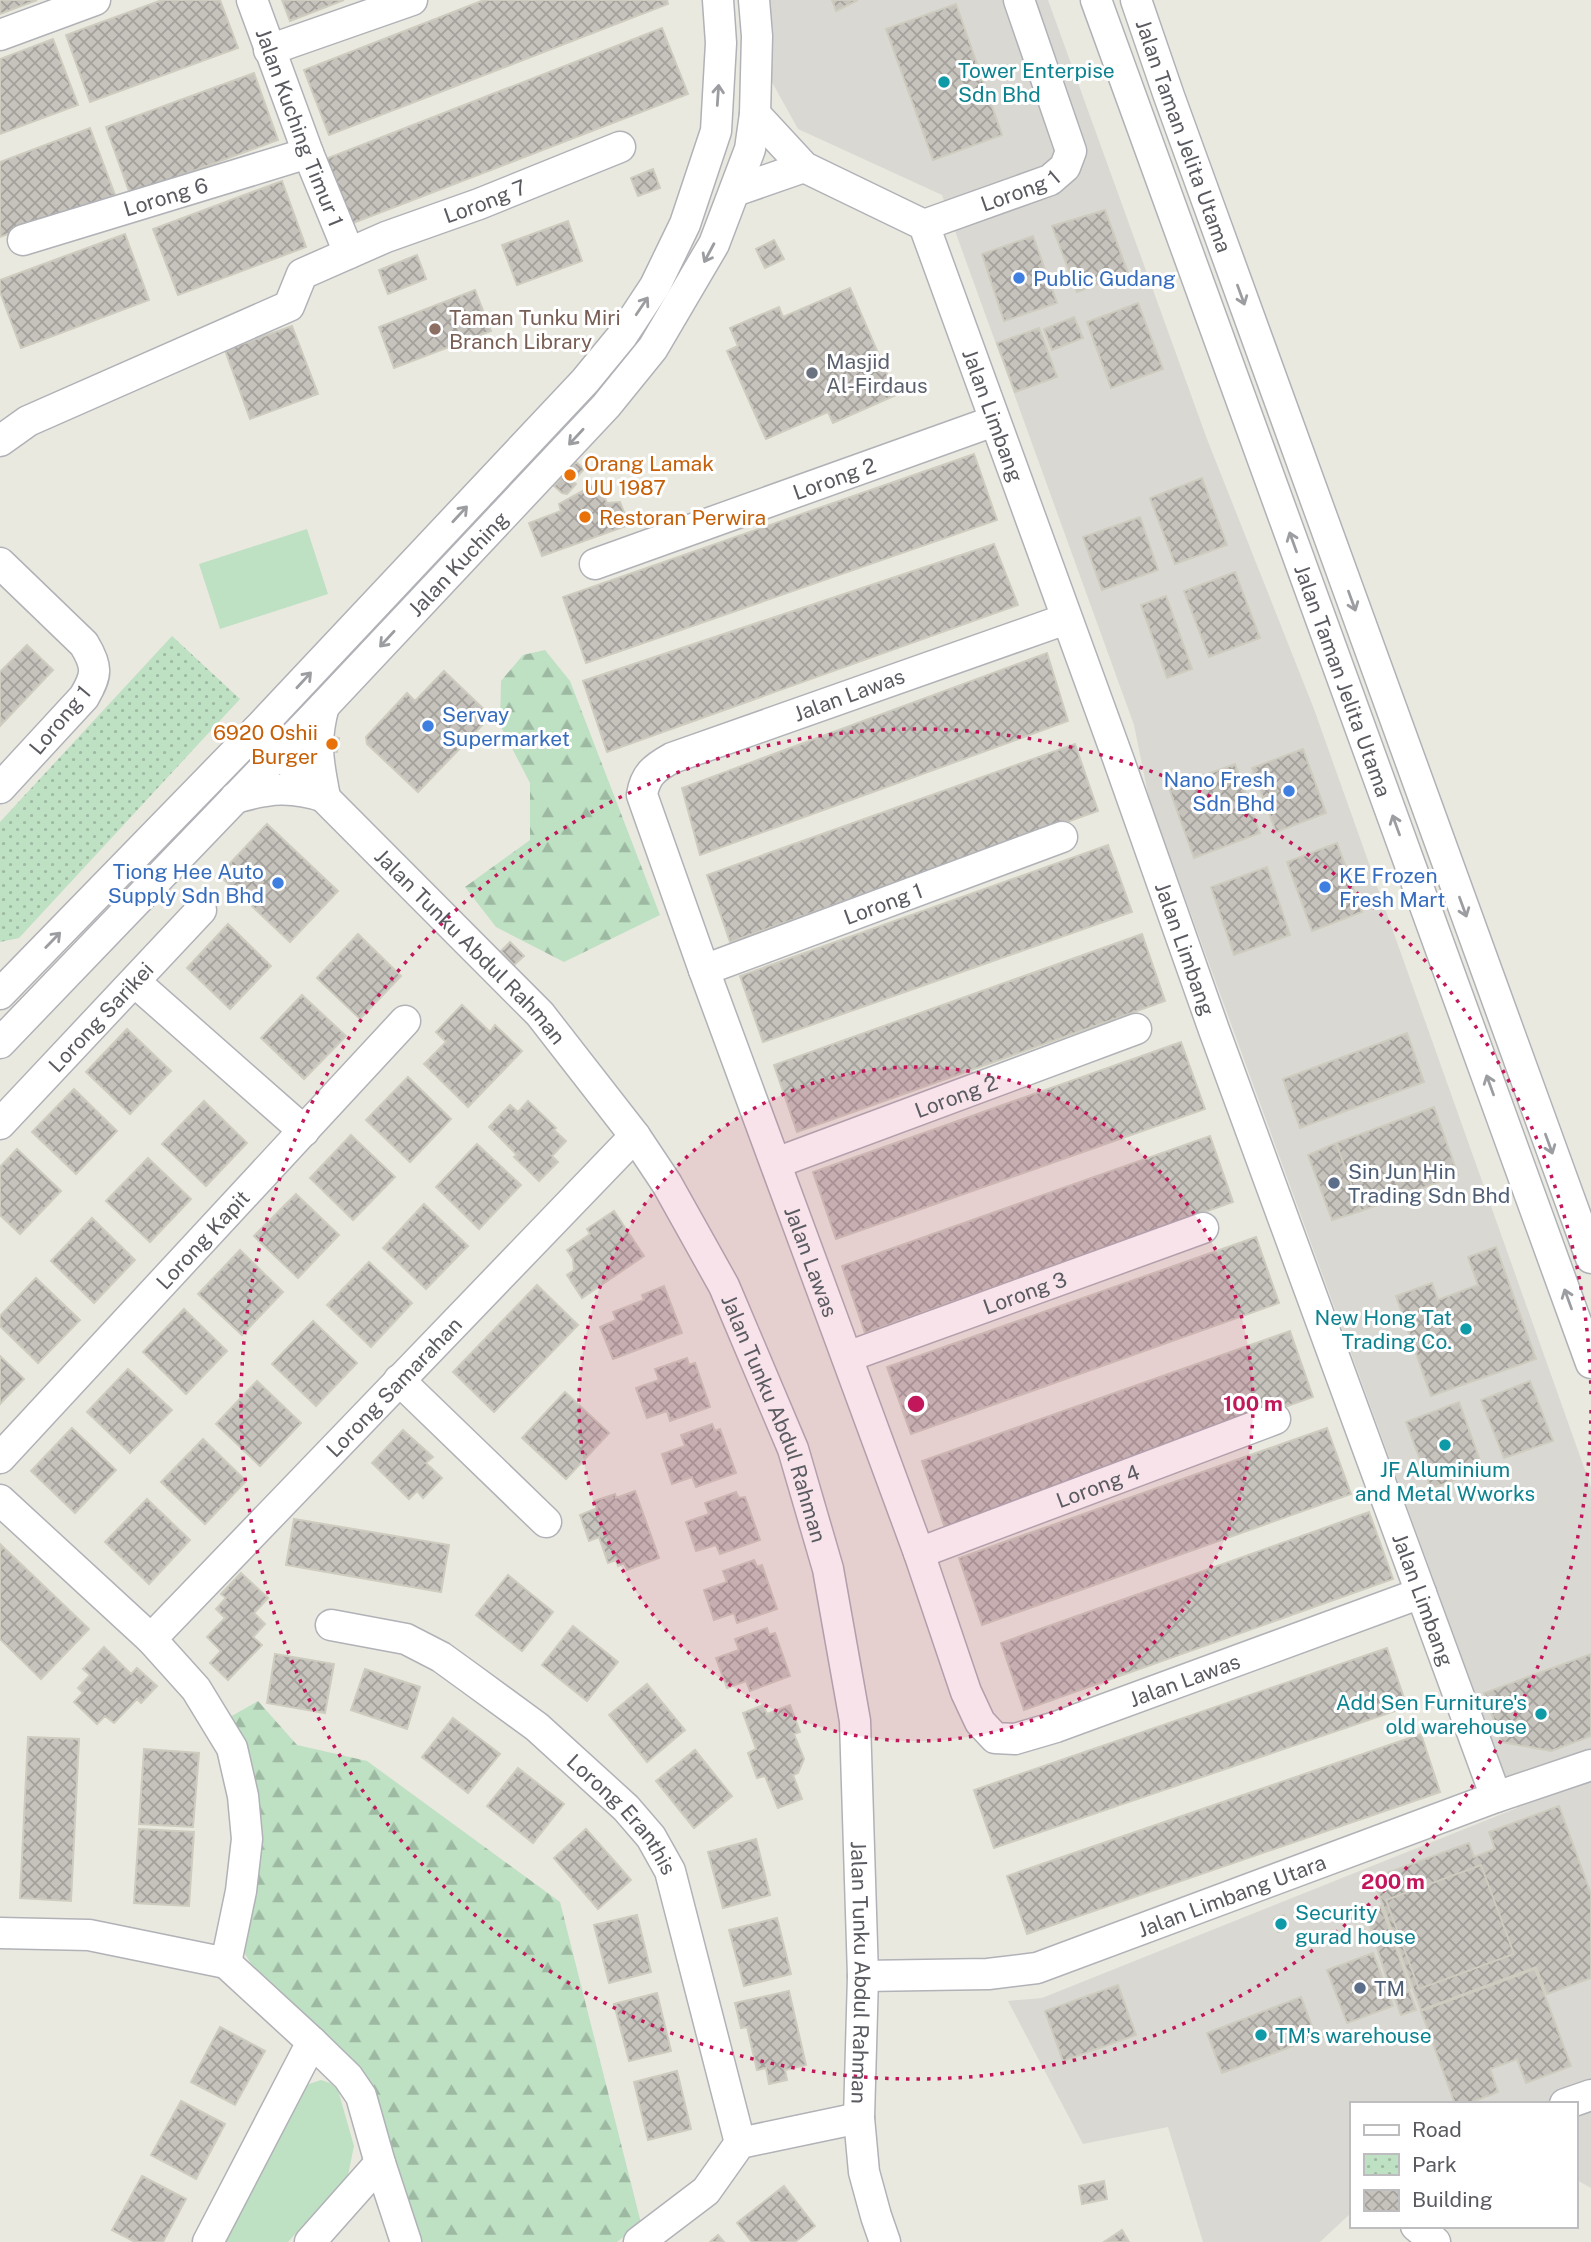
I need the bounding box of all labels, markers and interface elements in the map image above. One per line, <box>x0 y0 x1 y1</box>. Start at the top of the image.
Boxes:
street label: Jalan Taman Jelita Utama <box>1131 16 1237 256</box>
street label: Jalan Kuching Timur 1 <box>251 25 349 230</box>
place label: Tower Enterpise Sdn Bhd <box>958 58 1115 107</box>
marker: Tower Enterpise Sdn Bhd <box>936 74 952 90</box>
one-way arrow <box>712 84 725 107</box>
street label: Lorong 1 <box>977 164 1065 216</box>
street label: Lorong 6 <box>120 172 211 221</box>
street label: Lorong 7 <box>440 174 530 228</box>
one-way arrow <box>701 243 715 263</box>
place label: Public Gudang <box>1033 266 1176 291</box>
marker: Public Gudang <box>1011 270 1027 286</box>
one-way arrow <box>1236 284 1248 306</box>
one-way arrow <box>635 297 649 317</box>
place label: Taman Tunku Miri Branch Library <box>449 305 621 354</box>
marker: Taman Tunku Miri Branch Library <box>427 321 443 337</box>
street label: Jalan Limbang <box>958 345 1029 485</box>
place label: Masjid Al-Firdaus <box>826 349 928 398</box>
marker: Masjid Al-Firdaus <box>804 365 820 381</box>
one-way arrow <box>568 428 585 445</box>
place label: Orang Lamak UU 1987 <box>584 451 714 500</box>
street label: Lorong 2 <box>789 452 879 505</box>
marker: Orang Lamak UU 1987 <box>562 467 578 483</box>
one-way arrow <box>452 505 468 523</box>
place label: Restoran Perwira <box>599 505 766 530</box>
street label: Jalan Kuching <box>403 506 513 621</box>
marker: Restoran Perwira <box>577 509 593 525</box>
one-way arrow <box>1286 532 1298 554</box>
street label: Jalan Taman Jelita Utama <box>1289 561 1397 800</box>
one-way arrow <box>1347 590 1359 612</box>
one-way arrow <box>379 630 395 648</box>
street label: Jalan Lawas <box>790 663 908 727</box>
one-way arrow <box>296 672 313 689</box>
street label: Lorong 1 <box>24 680 96 760</box>
place label: Servay Supermarket <box>442 702 570 751</box>
marker: Servay Supermarket <box>420 718 436 734</box>
place label: 6920 Oshii Burger <box>213 720 318 769</box>
marker: 6920 Oshii Burger <box>324 736 340 752</box>
place label: Nano Fresh Sdn Bhd <box>1164 767 1275 816</box>
marker: Nano Fresh Sdn Bhd <box>1281 783 1297 799</box>
one-way arrow <box>1389 814 1401 836</box>
street label: Jalan Tunku Abdul Rahman <box>370 843 571 1049</box>
place label: Tiong Hee Auto Supply Sdn Bhd <box>108 859 264 908</box>
place label: KE Frozen Fresh Mart <box>1339 863 1445 912</box>
marker: Tiong Hee Auto Supply Sdn Bhd <box>270 875 286 891</box>
street label: Lorong 1 <box>840 877 926 930</box>
street label: Jalan Limbang <box>1150 879 1220 1019</box>
marker: KE Frozen Fresh Mart <box>1317 879 1333 895</box>
one-way arrow <box>1458 896 1471 918</box>
one-way arrow <box>44 932 61 949</box>
street label: Lorong Sarikei <box>43 957 158 1077</box>
street label: Lorong 2 <box>911 1069 1001 1123</box>
one-way arrow <box>1483 1074 1495 1096</box>
one-way arrow <box>1544 1132 1557 1154</box>
place label: Sin Jun Hin Trading Sdn Bhd <box>1348 1159 1510 1208</box>
marker: Sin Jun Hin Trading Sdn Bhd <box>1326 1175 1342 1191</box>
street label: Lorong Kapit <box>151 1185 254 1294</box>
street label: Jalan Lawas <box>780 1203 843 1320</box>
street label: Lorong 3 <box>979 1266 1070 1319</box>
one-way arrow <box>1561 1288 1573 1310</box>
street label: Jalan Tunku Abdul Rahman <box>717 1291 832 1545</box>
place label: New Hong Tat Trading Co. <box>1314 1305 1452 1354</box>
street label: Lorong Samarahan <box>321 1312 467 1462</box>
marker: New Hong Tat Trading Co. <box>1458 1321 1474 1337</box>
text: 100 m <box>1223 1391 1283 1416</box>
centre of rings <box>904 1392 928 1416</box>
marker: JF Aluminium and Metal Wworks <box>1437 1437 1453 1453</box>
place label: JF Aluminium and Metal Wworks <box>1355 1457 1535 1506</box>
street label: Lorong 4 <box>1053 1459 1143 1513</box>
street label: Jalan Limbang <box>1388 1530 1459 1670</box>
street label: Jalan Lawas <box>1125 1648 1243 1712</box>
place label: Add Sen Furniture's old warehouse <box>1336 1690 1527 1739</box>
marker: Add Sen Furniture's old warehouse <box>1533 1706 1549 1722</box>
street label: Lorong Eranthis <box>562 1748 682 1879</box>
street label: Jalan Tunku Abdul Rahman <box>846 1841 876 2104</box>
street label: Jalan Limbang Utara <box>1134 1849 1329 1942</box>
text: 200 m <box>1361 1869 1425 1894</box>
place label: Security gurad house <box>1295 1900 1416 1949</box>
marker: Security gurad house <box>1273 1916 1289 1932</box>
place label: TM <box>1374 1976 1405 2001</box>
marker: TM <box>1352 1980 1368 1996</box>
place label: TM's warehouse <box>1275 2023 1432 2048</box>
marker: TM's warehouse <box>1253 2027 1269 2043</box>
legend <box>1350 2102 1577 2228</box>
text: Road <box>1412 2117 1462 2142</box>
text: Park <box>1412 2152 1457 2177</box>
text: Building <box>1412 2187 1493 2212</box>

